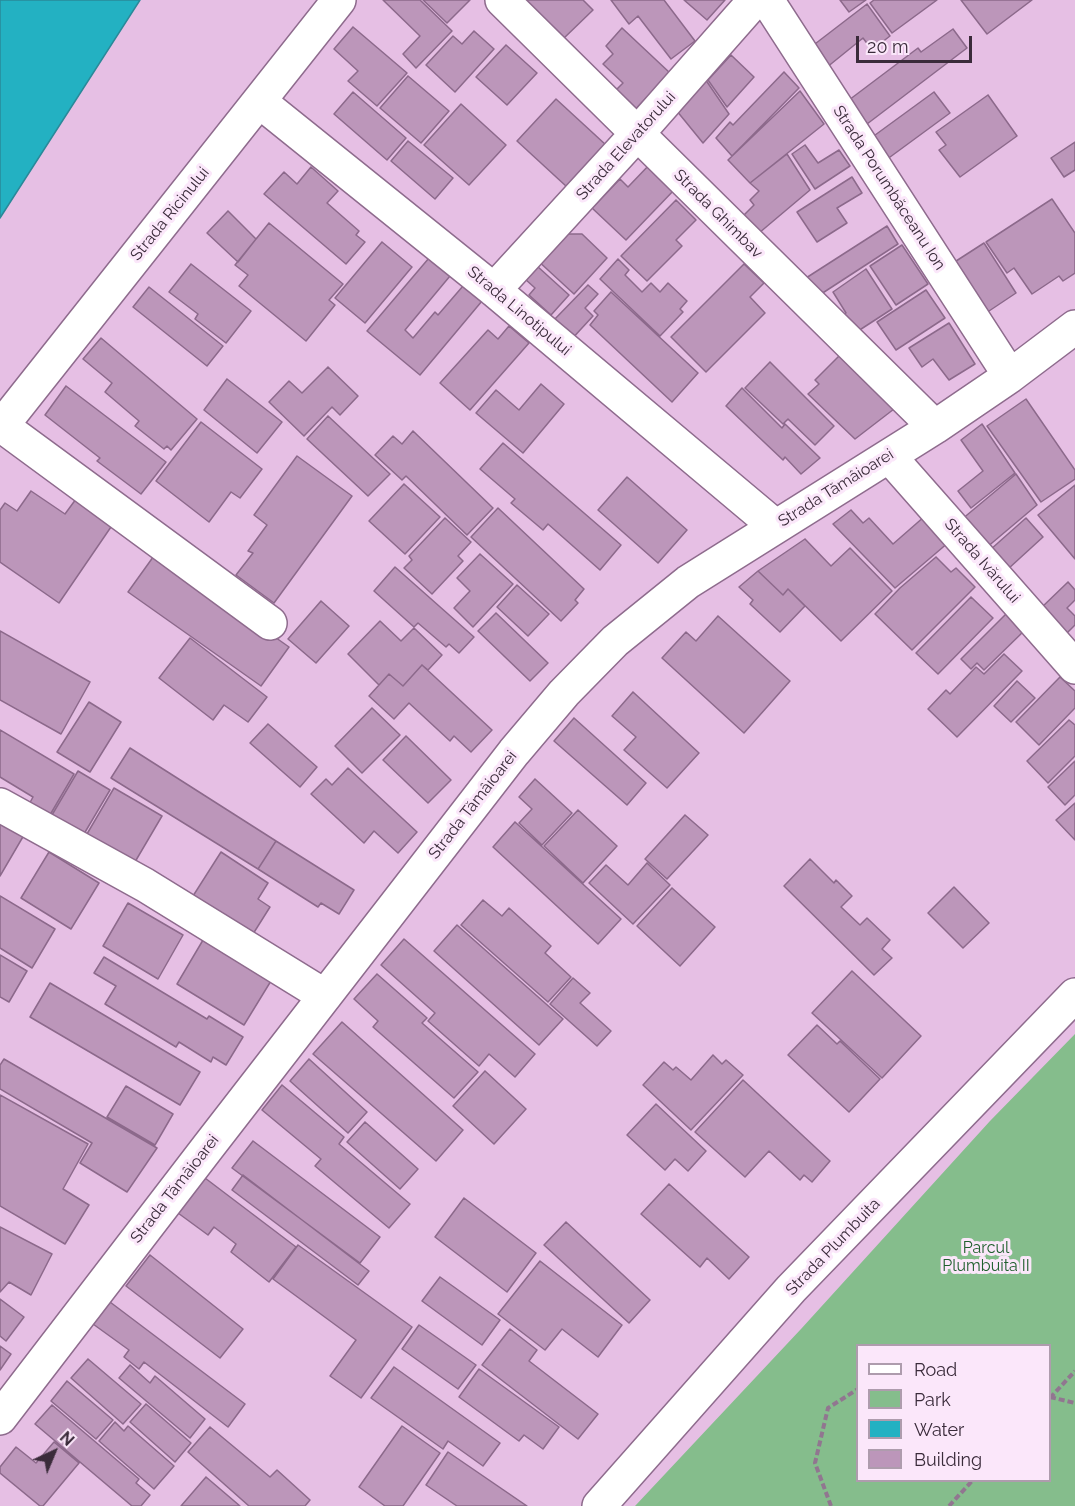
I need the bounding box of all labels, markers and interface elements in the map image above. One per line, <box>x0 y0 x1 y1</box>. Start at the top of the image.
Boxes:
scale bar <box>859 24 974 62</box>
text: 20 m <box>867 36 909 57</box>
street label: Strada Elevatorului <box>572 88 680 204</box>
street label: Strada Porumbăceanu Ion <box>829 102 949 274</box>
street label: Strada Ricinului <box>127 164 213 264</box>
street label: Strada Ghimbav <box>670 166 766 262</box>
street label: Strada Linotipului <box>463 262 575 360</box>
street label: Strada Tămâioarei <box>775 445 897 531</box>
street label: Strada Ivărului <box>940 515 1024 607</box>
street label: Strada Tămâioarei <box>425 747 521 863</box>
street label: Strada Tămâioarei <box>127 1131 223 1247</box>
street label: Strada Plumbuita <box>782 1194 884 1300</box>
park label: Parcul Plumbuita II <box>942 1238 1030 1276</box>
legend <box>856 1344 1051 1482</box>
text: Road <box>914 1359 957 1380</box>
text: Park <box>914 1389 951 1410</box>
text: Water <box>914 1419 964 1440</box>
north arrow <box>24 1422 84 1482</box>
text: N <box>56 1428 78 1450</box>
text: Building <box>914 1449 982 1470</box>

